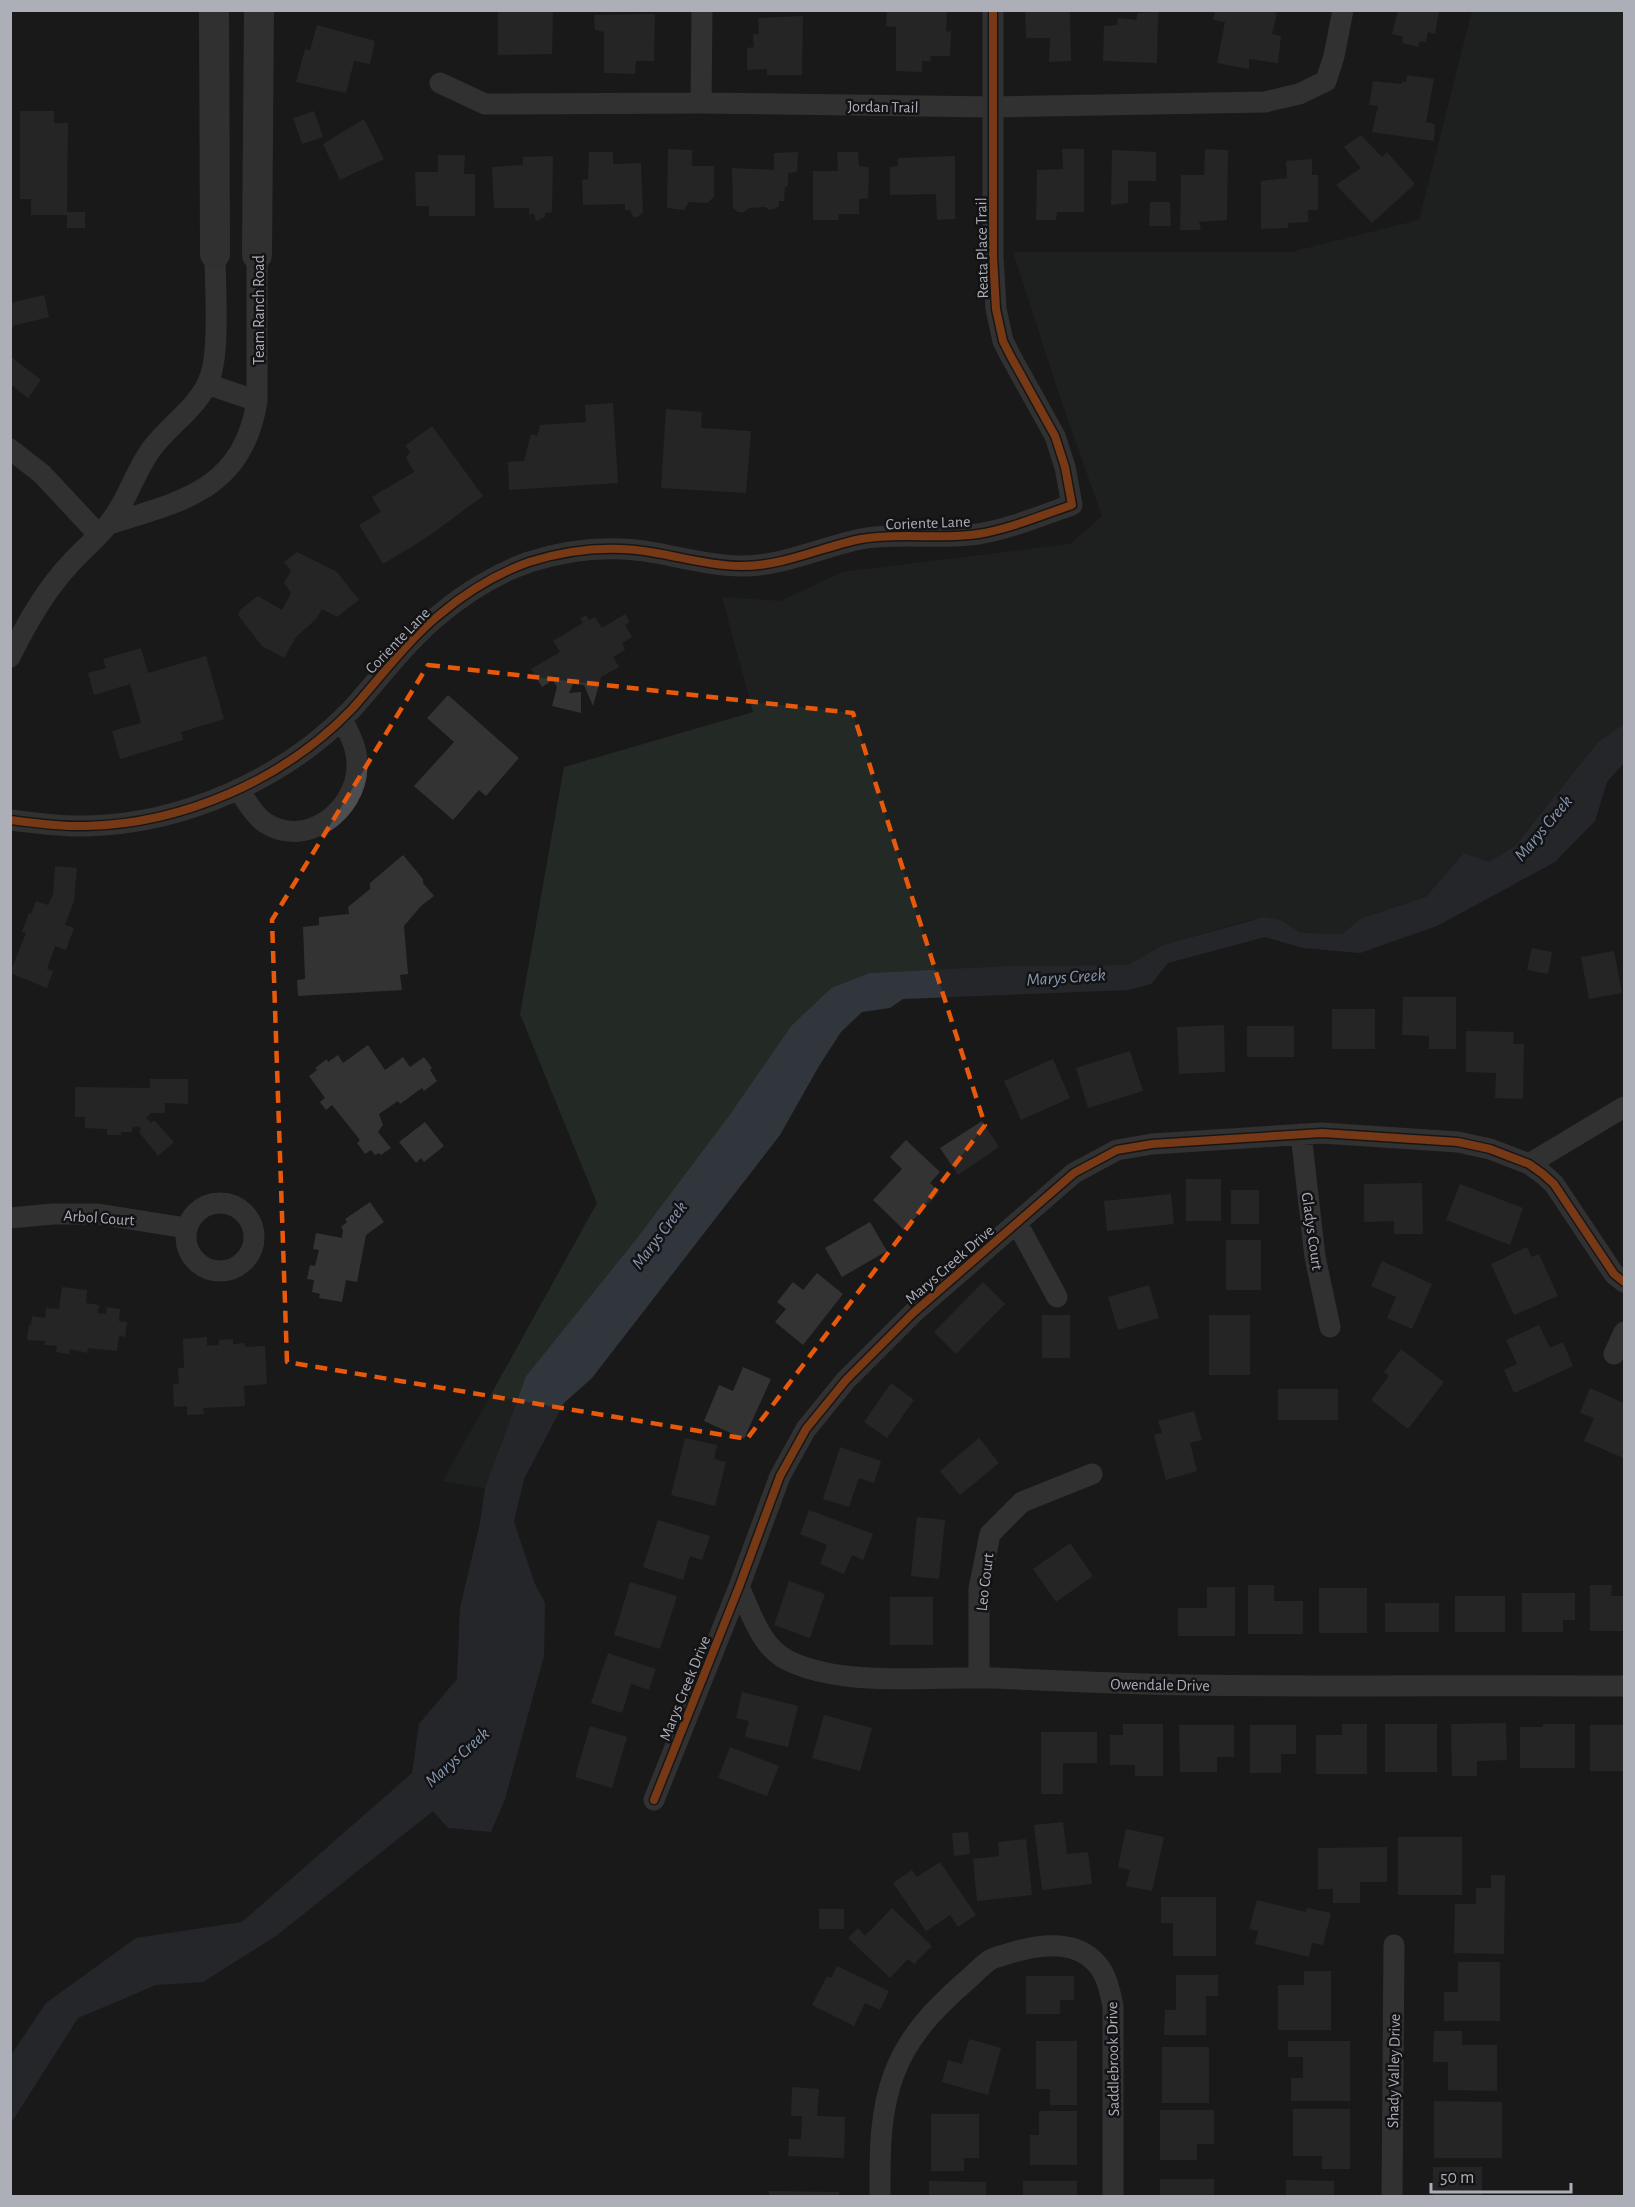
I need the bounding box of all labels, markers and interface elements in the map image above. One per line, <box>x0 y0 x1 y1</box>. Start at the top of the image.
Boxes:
street label: Jordan Trail <box>847 98 919 116</box>
street label: Reata Place Trail <box>973 197 991 299</box>
street label: Team Ranch Road <box>251 255 267 365</box>
street label: Coriente Lane <box>885 514 971 532</box>
street label: Coriente Lane <box>363 605 433 677</box>
water label: Marys Creek <box>1511 792 1576 865</box>
water label: Marys Creek <box>1026 966 1106 990</box>
street label: Gladys Court <box>1298 1191 1325 1271</box>
water label: Marys Creek <box>629 1199 691 1273</box>
street label: Arbol Court <box>63 1208 135 1228</box>
street label: Marys Creek Drive <box>902 1222 998 1308</box>
street label: Leo Court <box>973 1552 996 1612</box>
street label: Marys Creek Drive <box>657 1634 714 1743</box>
street label: Owendale Drive <box>1110 1676 1210 1694</box>
water label: Marys Creek <box>422 1725 493 1791</box>
street label: Saddlebrook Drive <box>1104 2002 1122 2116</box>
street label: Shady Valley Drive <box>1385 2014 1404 2128</box>
scale bar <box>1431 2156 1570 2194</box>
text: 50 m <box>1440 2169 1474 2187</box>

